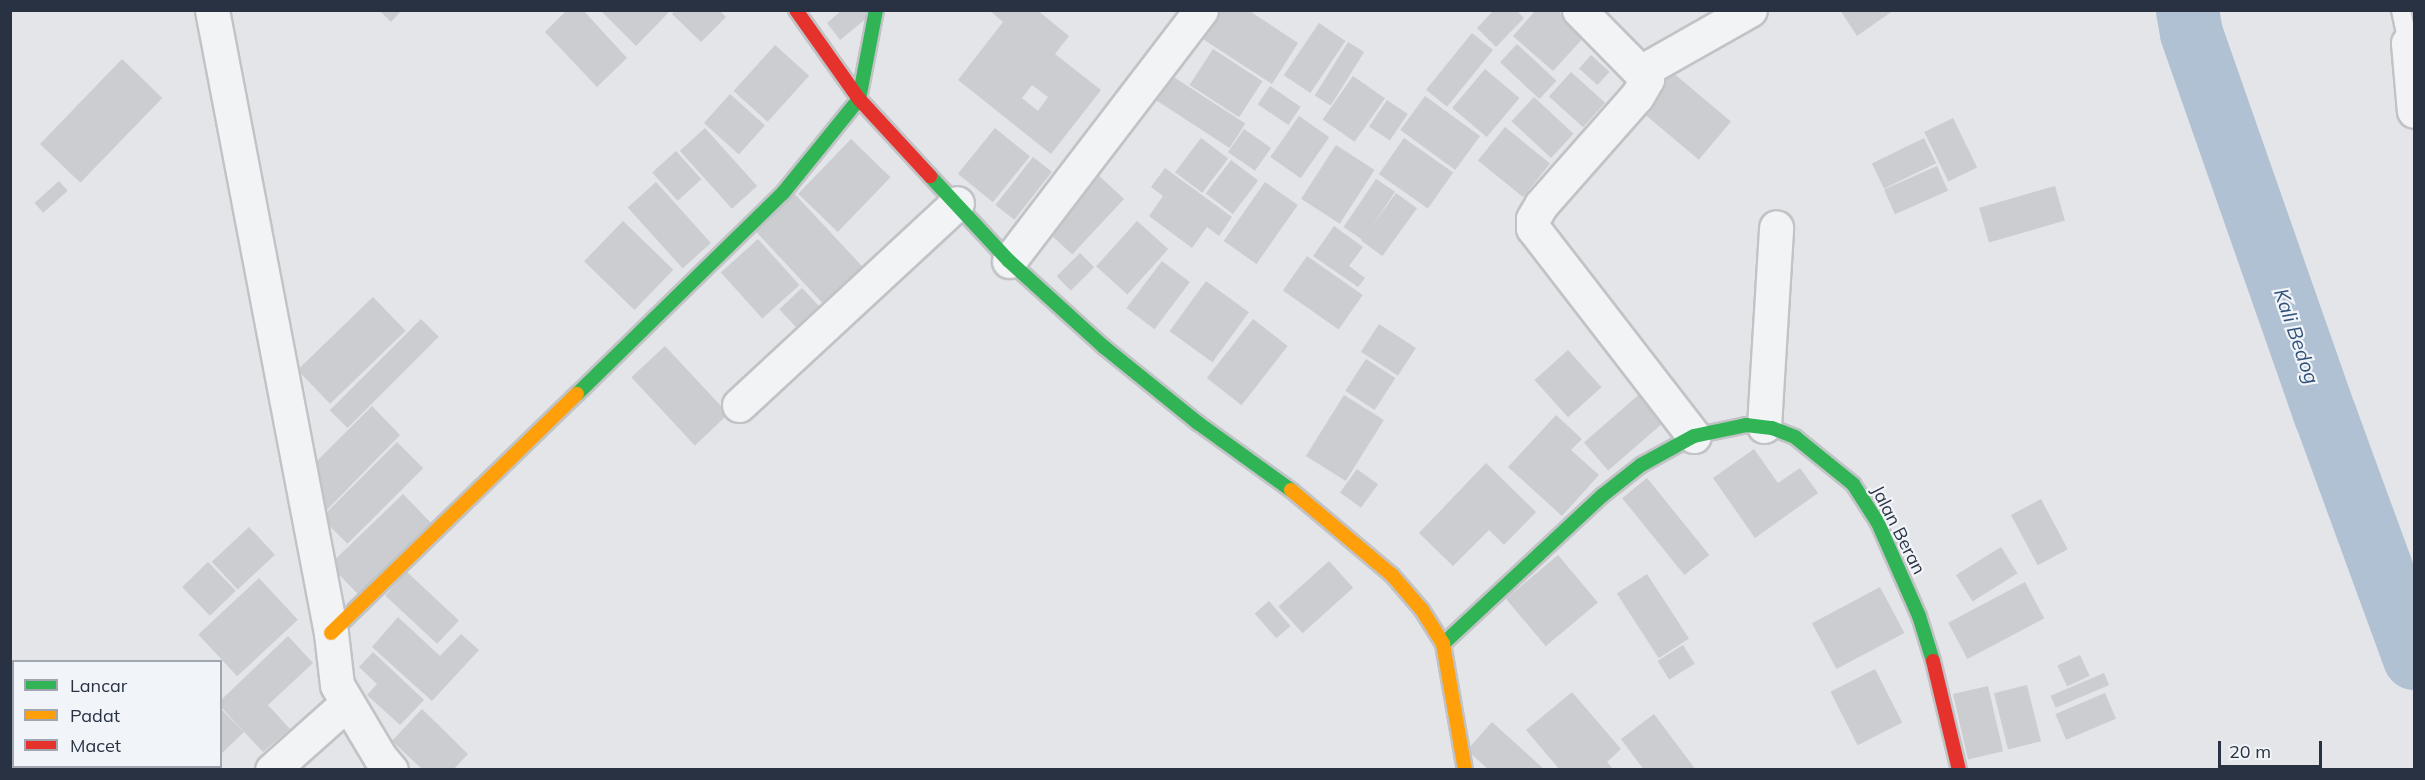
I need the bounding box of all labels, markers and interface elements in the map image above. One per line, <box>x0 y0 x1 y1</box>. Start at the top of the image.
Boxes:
water label: Kali Bedog <box>2269 285 2325 387</box>
street label: Jalan Beran <box>1866 482 1930 578</box>
legend <box>12 660 222 768</box>
text: Lancar <box>70 674 127 697</box>
text: Padat <box>70 704 120 727</box>
scale bar <box>2221 729 2324 767</box>
text: Macet <box>70 734 121 757</box>
text: 20 m <box>2229 740 2271 763</box>

